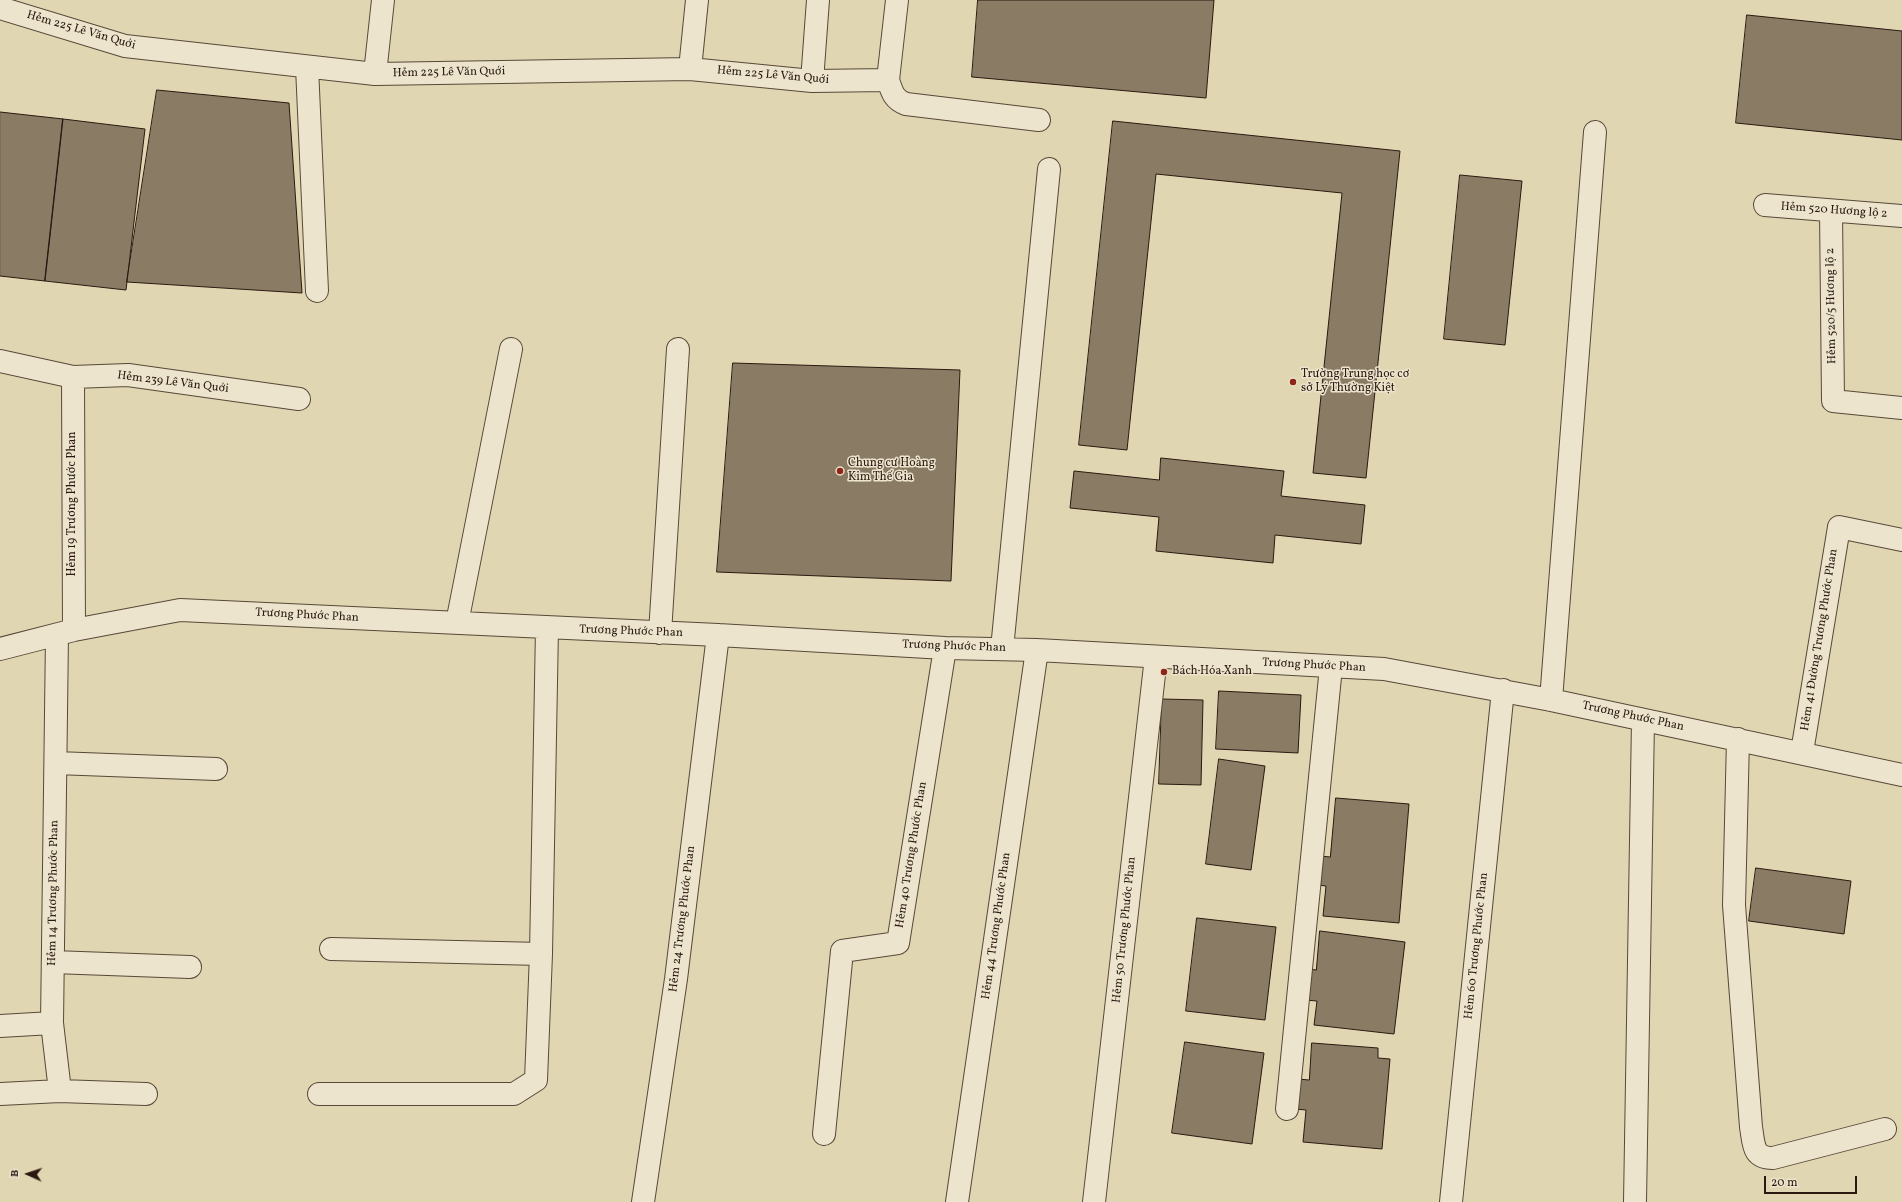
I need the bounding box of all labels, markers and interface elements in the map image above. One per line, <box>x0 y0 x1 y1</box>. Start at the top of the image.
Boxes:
street label: Hẻm 225 Lê Văn Quới <box>25 9 137 53</box>
street label: Hẻm 225 Lê Văn Quới <box>716 64 830 88</box>
street label: Hẻm 225 Lê Văn Quới <box>393 65 505 81</box>
street label: Hẻm 520 Hương lộ 2 <box>1780 200 1888 222</box>
street label: Hẻm 520/5 Hương lộ 2 <box>1824 248 1840 364</box>
place label: Trường Trung học cơ sở Lý Thường Kiệt <box>1301 368 1409 396</box>
street label: Hẻm 239 Lê Văn Quới <box>116 369 230 397</box>
marker: Trường Trung học cơ sở Lý Thường Kiệt <box>1288 377 1298 387</box>
street label: Hẻm 19 Trương Phước Phan <box>66 432 80 576</box>
place label: Chung cư Hoàng Kim Thế Gia <box>848 457 935 485</box>
marker: Chung cư Hoàng Kim Thế Gia <box>835 466 845 476</box>
street label: Hẻm 41 Đường Trương Phước Phan <box>1798 548 1842 732</box>
street label: Trương Phước Phan <box>255 606 359 626</box>
street label: Trương Phước Phan <box>579 623 683 641</box>
street label: Trương Phước Phan <box>902 638 1006 656</box>
street label: Trương Phước Phan <box>1262 656 1366 676</box>
place label: Bách Hóa Xanh <box>1172 665 1252 679</box>
marker: Bách Hóa Xanh <box>1159 667 1169 677</box>
street label: Trương Phước Phan <box>1581 699 1685 735</box>
street label: Hẻm 40 Trương Phước Phan <box>893 781 931 929</box>
street label: Hẻm 14 Trương Phước Phan <box>46 820 62 966</box>
street label: Hẻm 24 Trương Phước Phan <box>667 845 699 993</box>
street label: Hẻm 44 Trương Phước Phan <box>980 852 1014 1000</box>
street label: Hẻm 50 Trương Phước Phan <box>1110 856 1140 1004</box>
street label: Hẻm 60 Trương Phước Phan <box>1462 872 1492 1020</box>
north arrow <box>8 1154 48 1194</box>
scale bar <box>1766 1168 1859 1194</box>
text: B <box>8 1169 23 1177</box>
text: 20 m <box>1771 1175 1798 1191</box>

